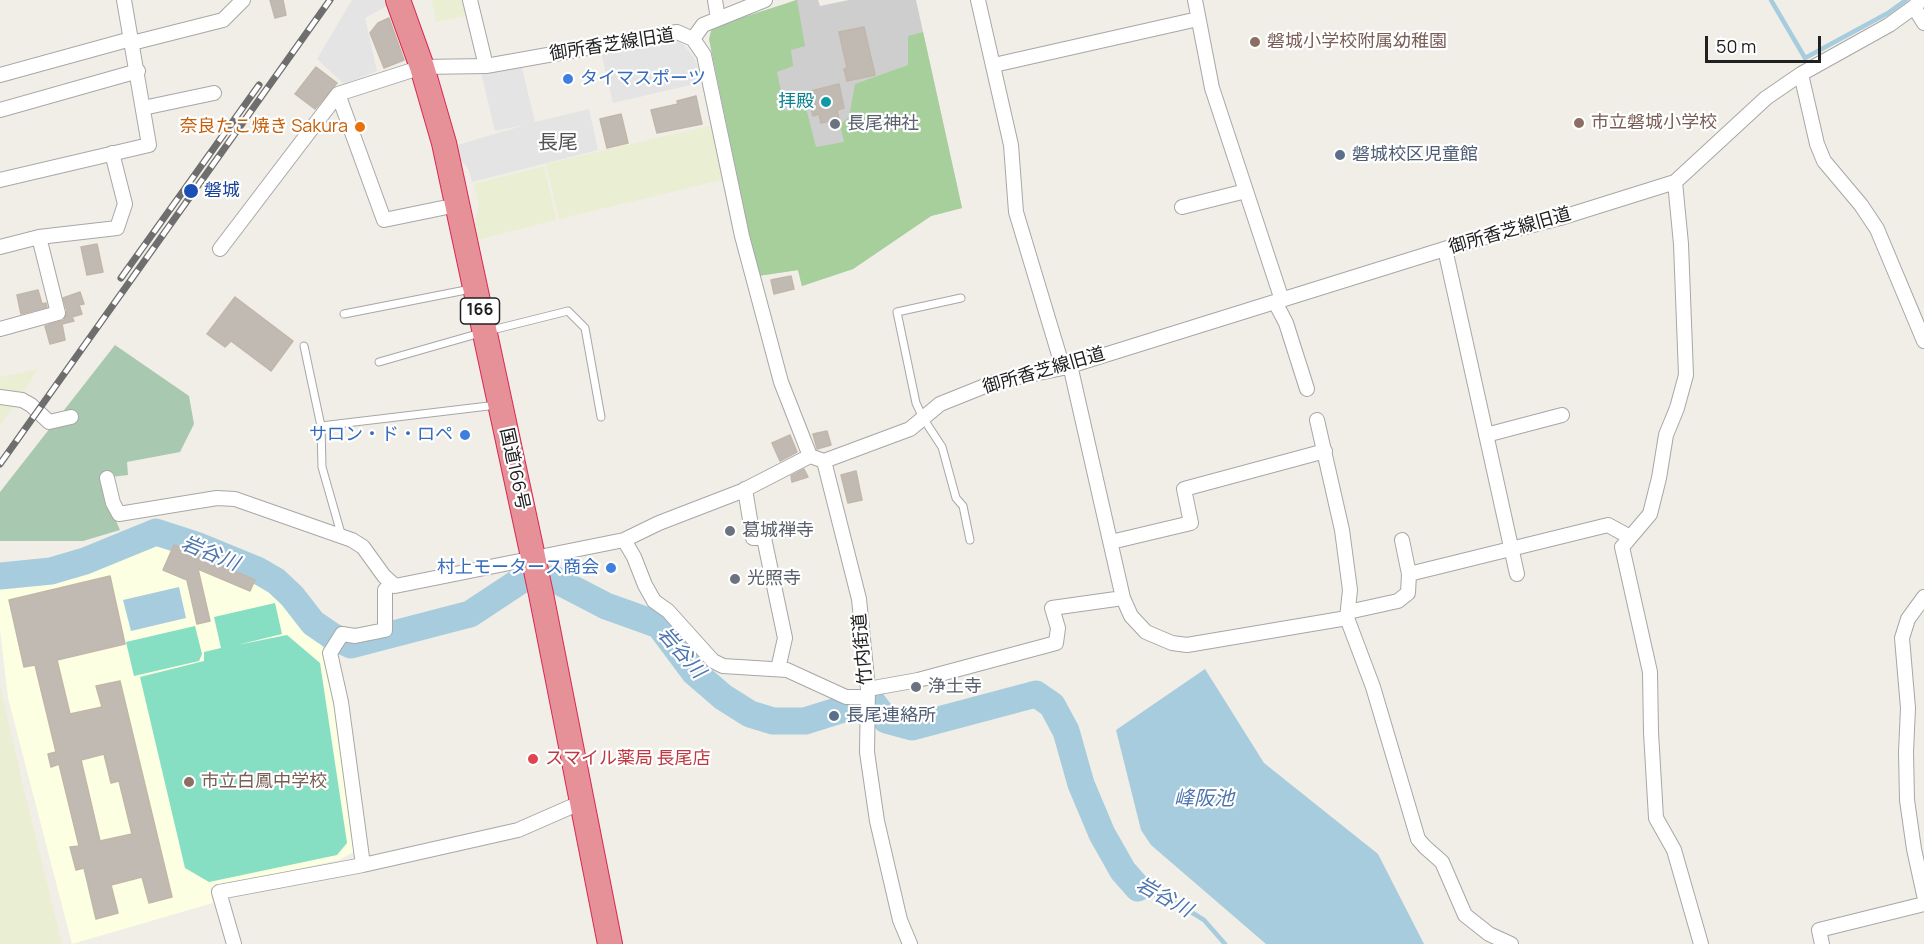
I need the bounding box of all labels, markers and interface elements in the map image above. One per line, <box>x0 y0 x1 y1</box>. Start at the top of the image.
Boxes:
street label: 御所香芝線旧道 <box>548 24 676 66</box>
scale bar <box>1708 24 1824 62</box>
place label: 磐城小学校附属幼稚園 <box>1267 31 1447 53</box>
text: 50 m <box>1716 34 1756 58</box>
marker: 磐城小学校附属幼稚園 <box>1248 35 1262 49</box>
place label: タイマスポーツ <box>580 68 706 90</box>
marker: タイマスポーツ <box>561 72 575 86</box>
place label: 拝殿 <box>778 91 814 113</box>
marker: 拝殿 <box>819 95 833 109</box>
place label: 市立磐城小学校 <box>1591 112 1717 134</box>
place label: 長尾神社 <box>847 113 919 135</box>
place label: 奈良たこ焼き Sakura <box>180 116 348 138</box>
marker: 市立磐城小学校 <box>1572 116 1586 130</box>
marker: 長尾神社 <box>828 117 842 131</box>
marker: 奈良たこ焼き Sakura <box>353 120 367 134</box>
district label: 長尾 <box>538 131 578 155</box>
place label: 磐城校区児童館 <box>1352 144 1478 166</box>
marker: 磐城校区児童館 <box>1333 148 1347 162</box>
place label: 磐城 <box>204 180 240 202</box>
marker: 磐城 <box>182 182 200 200</box>
street label: 御所香芝線旧道 <box>1446 203 1574 259</box>
road number: 166 <box>460 298 500 324</box>
street label: 御所香芝線旧道 <box>980 343 1108 399</box>
place label: サロン・ド・ロペ <box>309 424 453 446</box>
street label: 国道166号 <box>495 426 533 512</box>
marker: サロン・ド・ロペ <box>458 428 472 442</box>
place label: 葛城禅寺 <box>742 520 814 542</box>
marker: 葛城禅寺 <box>723 524 737 538</box>
water label: 岩谷川 <box>178 532 242 576</box>
place label: 村上モータース商会 <box>437 557 599 579</box>
marker: 村上モータース商会 <box>604 561 618 575</box>
place label: 光照寺 <box>747 568 801 590</box>
marker: 光照寺 <box>728 572 742 586</box>
street label: 竹内街道 <box>849 612 877 686</box>
water label: 岩谷川 <box>652 622 710 684</box>
place label: 浄土寺 <box>928 676 982 698</box>
marker: 浄土寺 <box>909 680 923 694</box>
place label: 長尾連絡所 <box>846 705 936 727</box>
marker: 長尾連絡所 <box>827 709 841 723</box>
place label: スマイル薬局 長尾店 <box>545 748 711 770</box>
marker: スマイル薬局 長尾店 <box>526 752 540 766</box>
place label: 市立白鳳中学校 <box>201 771 327 793</box>
marker: 市立白鳳中学校 <box>182 775 196 789</box>
water label: 峰阪池 <box>1174 787 1234 811</box>
water label: 岩谷川 <box>1132 873 1196 923</box>

